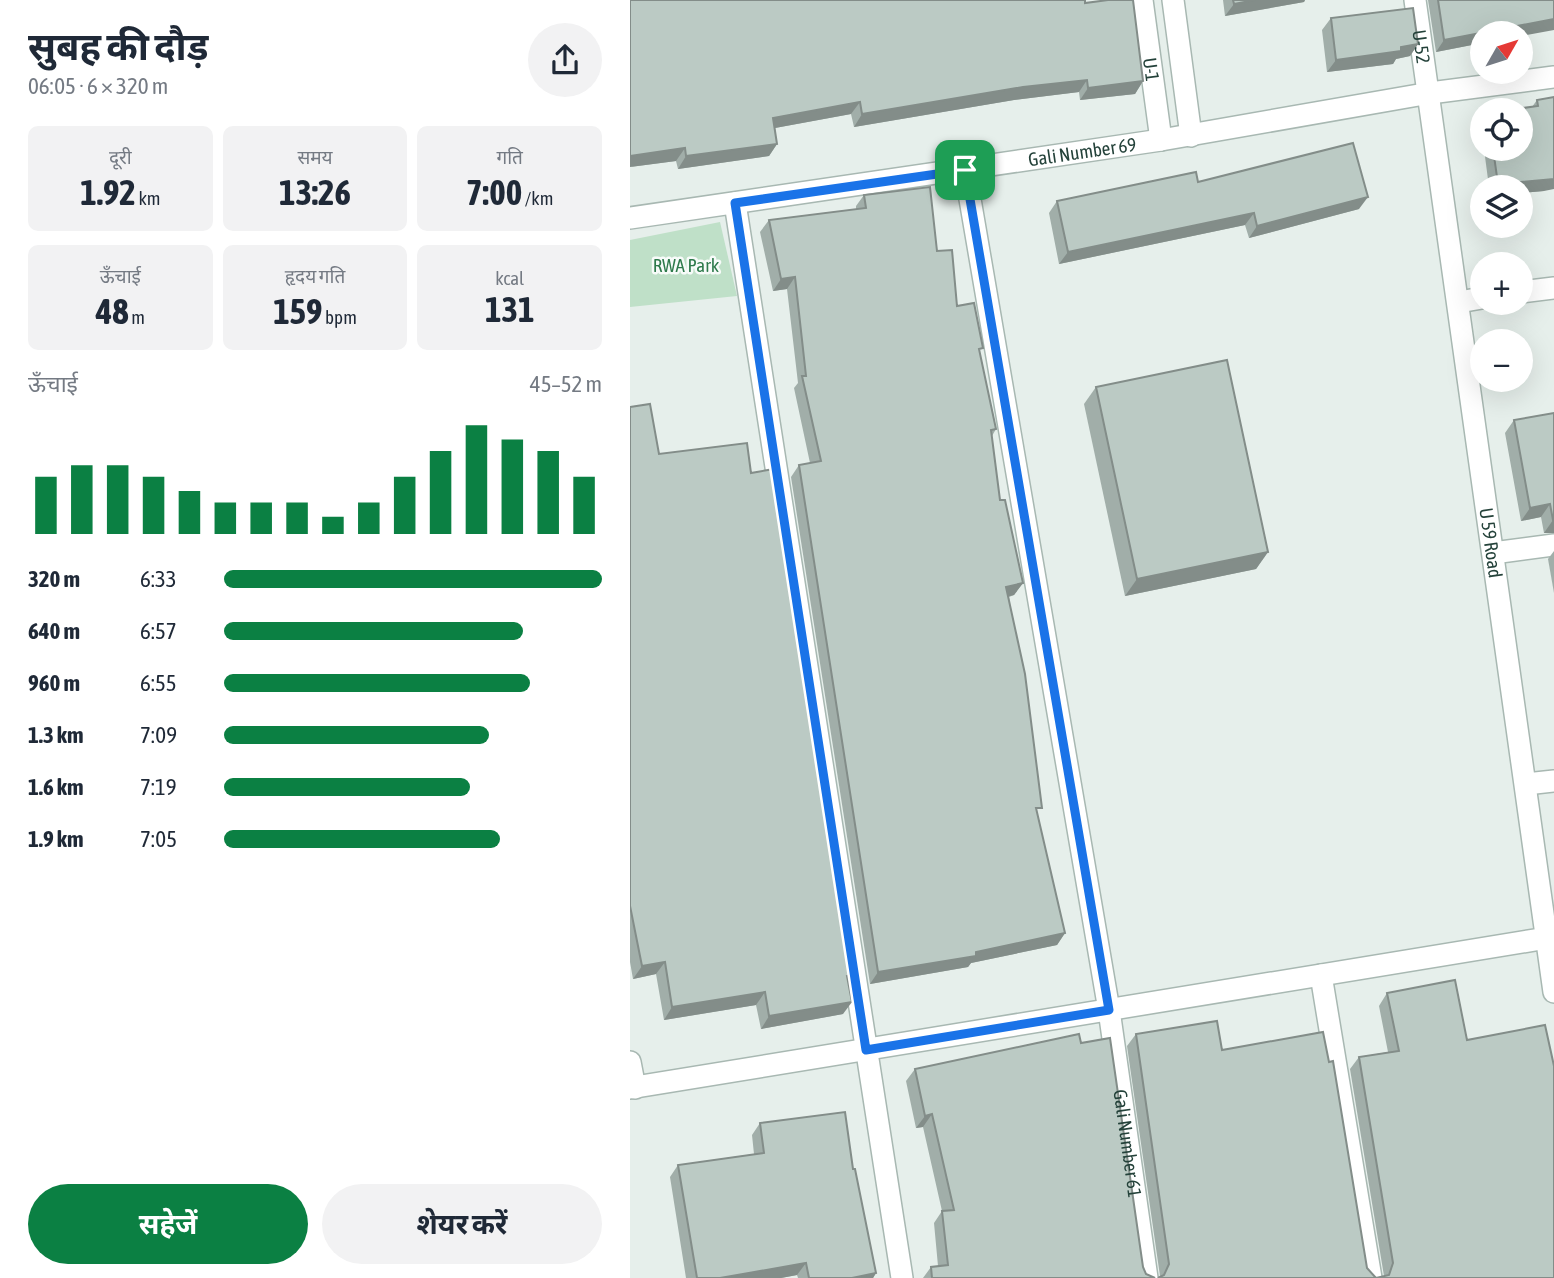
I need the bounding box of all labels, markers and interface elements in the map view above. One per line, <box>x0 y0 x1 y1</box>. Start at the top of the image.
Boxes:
north arrow <box>1470 21 1533 84</box>
map controls <box>1470 21 1533 392</box>
button: share <box>528 23 602 97</box>
text: सुबह की दौड़ <box>28 25 208 68</box>
street label: U-52 <box>1408 28 1435 65</box>
street label: U-1 <box>1139 56 1164 83</box>
text: 06:05 · 6 × 320 m <box>28 73 168 99</box>
button: locate <box>1470 98 1533 161</box>
street label: Gali Number 69 <box>1027 133 1138 170</box>
pin <box>935 140 995 200</box>
text: दूरी <box>109 146 132 168</box>
text: समय <box>297 146 333 168</box>
text: गति <box>496 146 523 168</box>
icon: arrive <box>946 151 984 189</box>
text: 1.92 <box>80 172 136 212</box>
text: 13:26 <box>279 172 351 212</box>
text: 7:00 <box>466 172 522 212</box>
button: layers <box>1470 175 1533 238</box>
text: km <box>136 187 160 209</box>
text: /km <box>522 187 553 209</box>
button: + <box>1470 252 1533 315</box>
park label: RWA Park <box>653 254 720 276</box>
text: ऊँचाई <box>100 265 141 287</box>
text: हृदय गति <box>285 265 345 287</box>
text: kcal <box>495 267 524 289</box>
text: 131 <box>485 289 534 329</box>
text: 48 <box>96 291 129 331</box>
text: 159 <box>273 291 323 331</box>
text: m <box>129 306 145 328</box>
text: bpm <box>323 306 357 328</box>
button: − <box>1470 329 1533 392</box>
text: ऊँचाई <box>28 371 78 397</box>
text: 45–52 m <box>530 371 602 397</box>
street label: U 59 Road <box>1475 506 1507 579</box>
text: 320 m <box>28 566 80 592</box>
text: 6:33 <box>140 566 177 592</box>
text: 640 m <box>28 618 80 644</box>
text: 6:57 <box>140 618 177 644</box>
text: 960 m <box>28 670 80 696</box>
text: 6:55 <box>140 670 177 696</box>
text: 1.3 km <box>28 722 84 748</box>
text: 7:09 <box>140 722 177 748</box>
text: 1.6 km <box>28 774 84 800</box>
text: 7:19 <box>140 774 177 800</box>
text: 1.9 km <box>28 826 84 852</box>
text: 7:05 <box>140 826 177 852</box>
street label: Gali Number 61 <box>1109 1088 1146 1199</box>
button: सहेजें <box>28 1184 308 1264</box>
button: शेयर करें <box>322 1184 602 1264</box>

